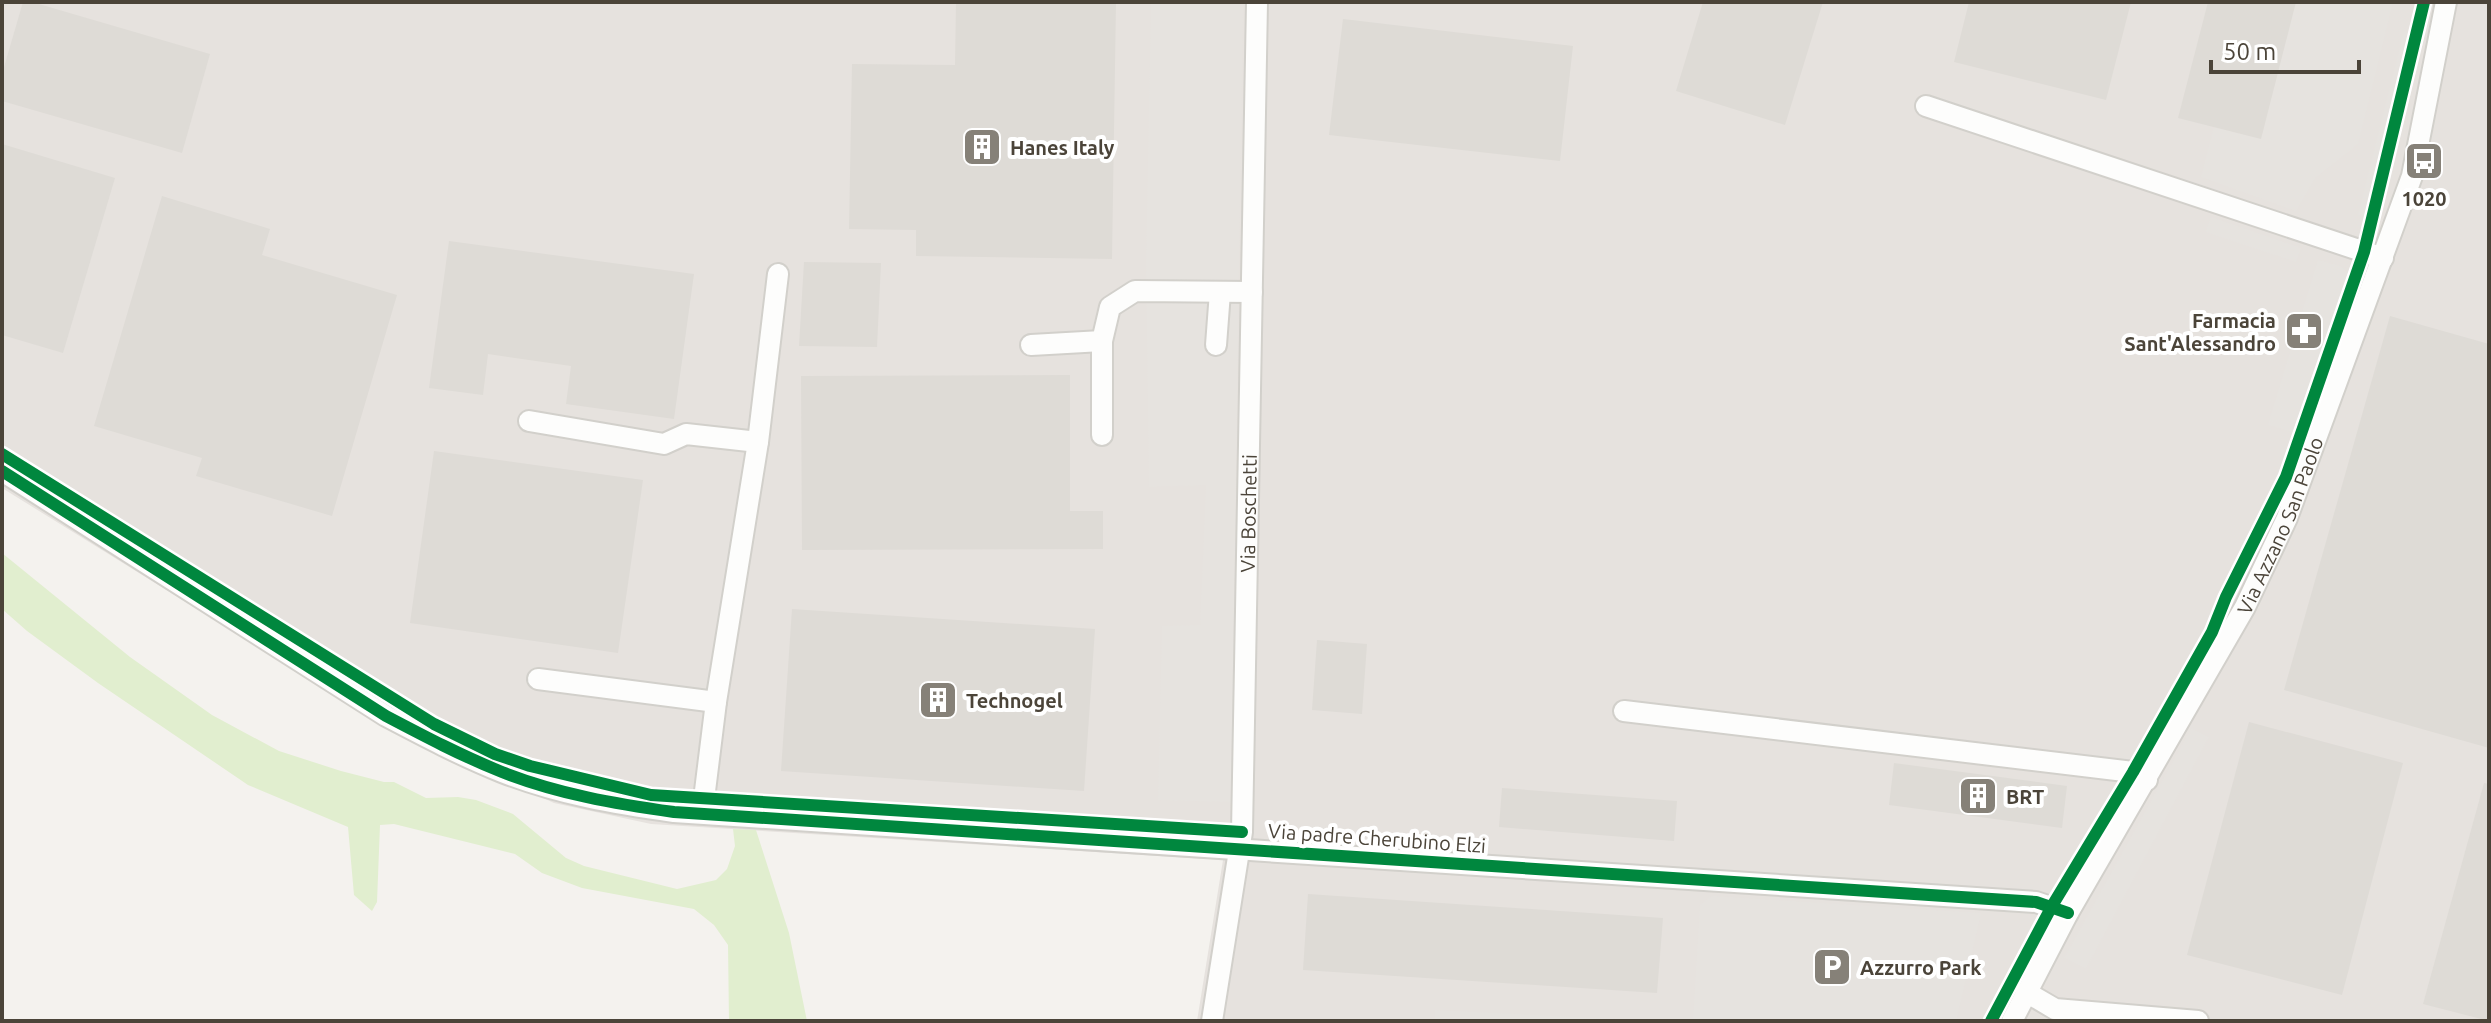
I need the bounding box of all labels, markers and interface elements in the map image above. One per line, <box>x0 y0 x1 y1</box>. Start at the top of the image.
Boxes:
scale bar <box>2211 24 2359 74</box>
text: 50 m <box>2223 38 2276 65</box>
building icon: Hanes Italy <box>961 126 1003 168</box>
place label: Hanes Italy <box>1010 136 1115 159</box>
bus stop icon: 1020 <box>2403 140 2445 182</box>
place label: 1020 <box>2401 187 2447 210</box>
place label: Farmacia Sant'Alessandro <box>2124 309 2276 355</box>
pharmacy icon: Farmacia Sant'Alessandro <box>2283 310 2325 352</box>
street label: Via Azzano San Paolo <box>2232 434 2327 618</box>
street label: Via Boschetti <box>1235 454 1260 573</box>
building icon: Technogel <box>917 679 959 721</box>
place label: Technogel <box>966 689 1063 712</box>
building icon: BRT <box>1957 775 1999 817</box>
place label: BRT <box>2006 785 2044 808</box>
street label: Via padre Cherubino Elzi <box>1267 819 1487 857</box>
parking icon: Azzurro Park <box>1811 946 1853 988</box>
place label: Azzurro Park <box>1860 956 1981 979</box>

